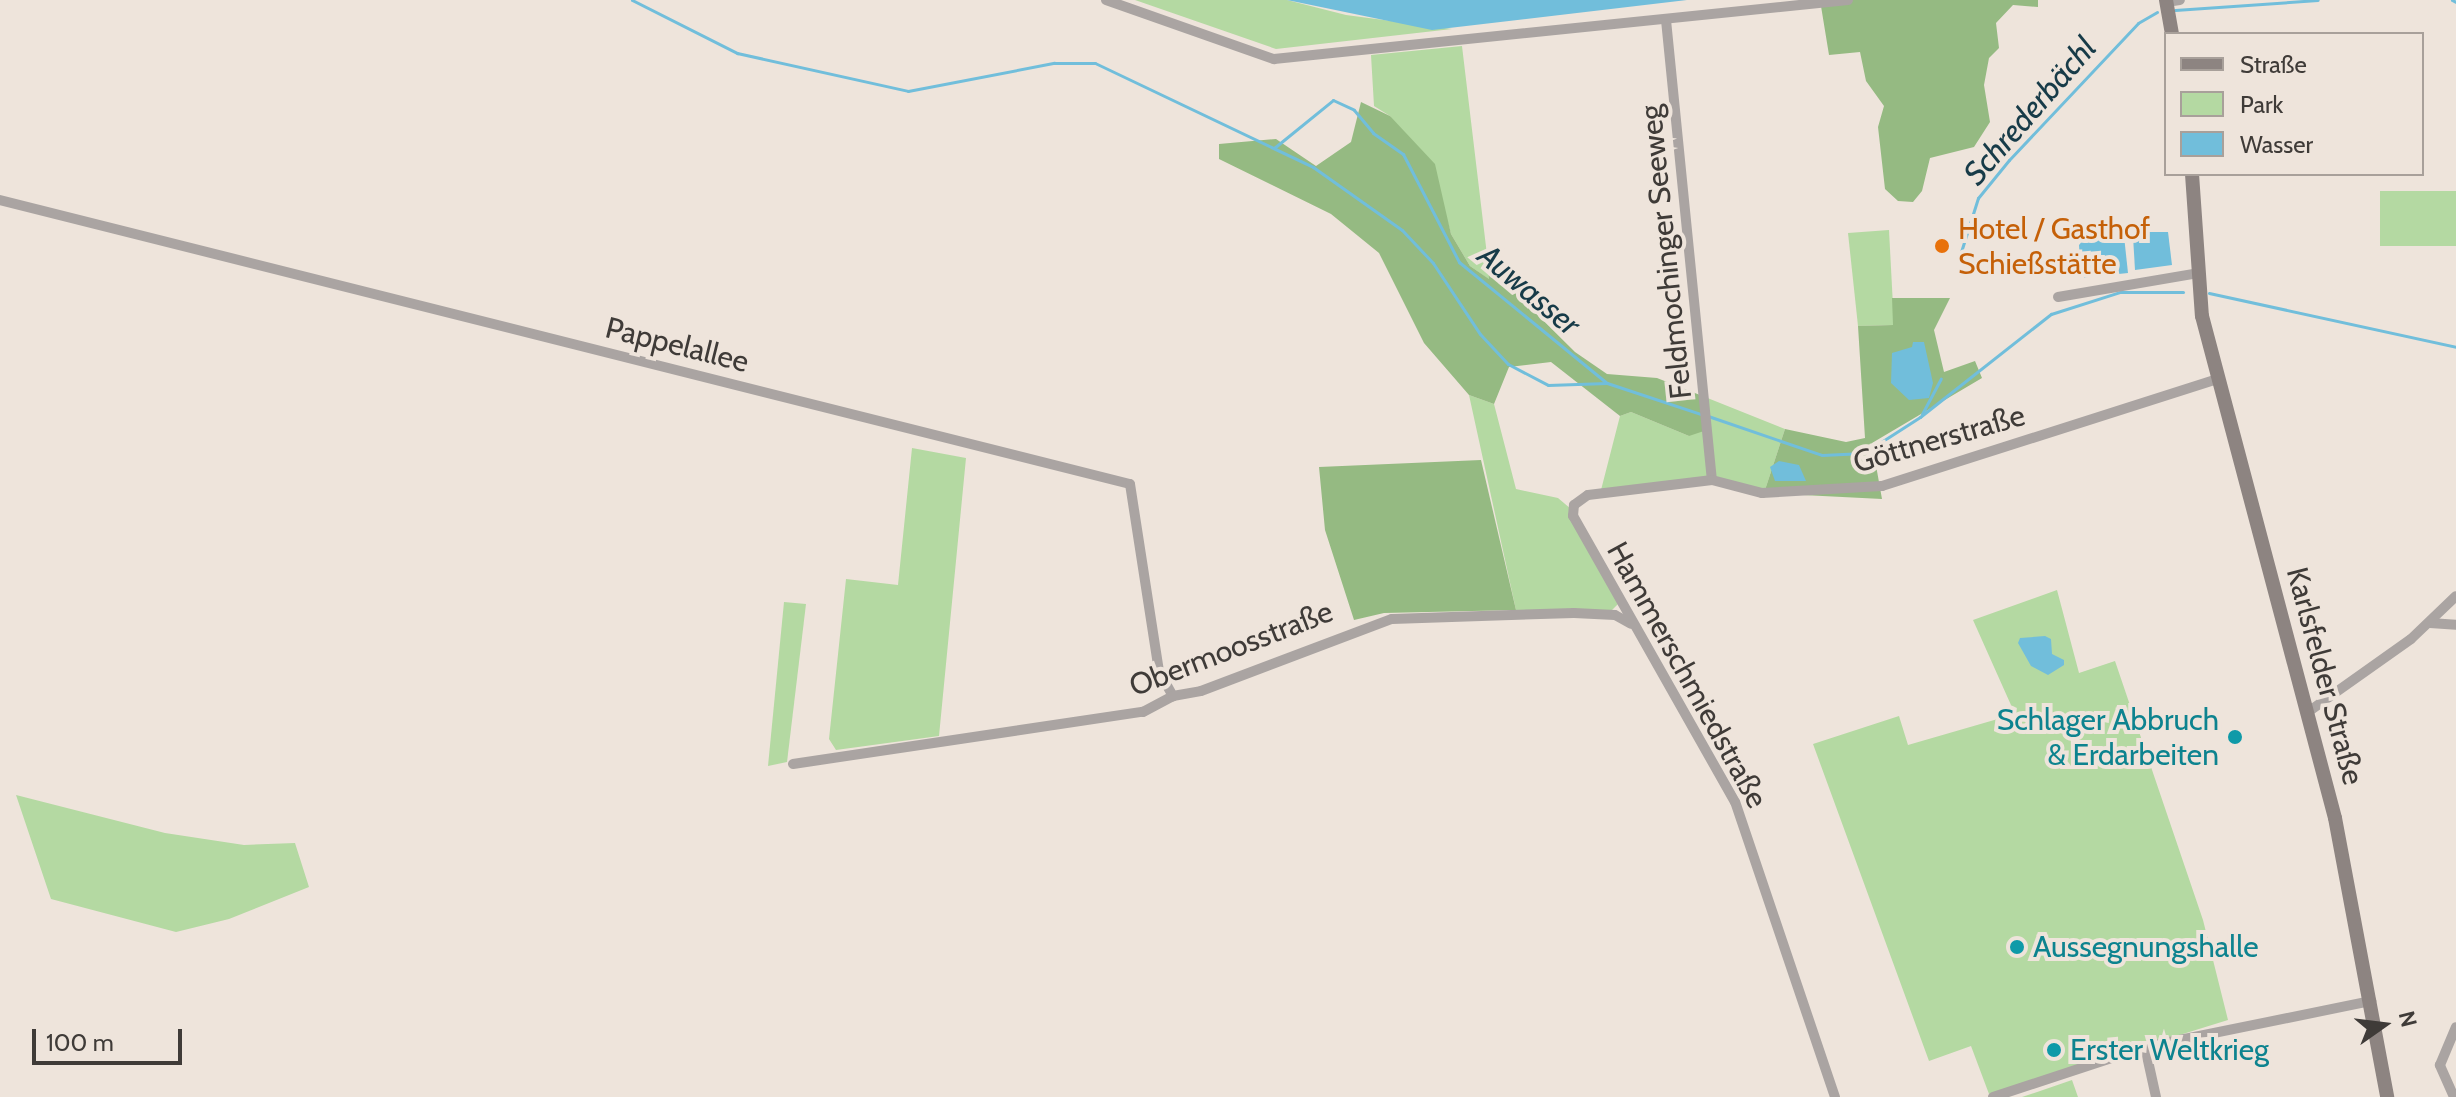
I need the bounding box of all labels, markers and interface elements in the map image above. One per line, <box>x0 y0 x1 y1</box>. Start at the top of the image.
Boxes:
water label: Schrederbächl <box>1956 29 2104 193</box>
legend <box>2164 32 2424 176</box>
text: Straße <box>2240 50 2307 79</box>
text: Park <box>2240 90 2283 119</box>
street label: Feldmochinger Seeweg <box>1633 103 1699 401</box>
text: Wasser <box>2240 130 2313 159</box>
place label: Hotel / Gasthof Schießstätte <box>1958 211 2150 282</box>
water label: Auwasser <box>1470 236 1588 344</box>
marker: Hotel / Gasthof Schießstätte <box>1933 237 1951 255</box>
street label: Pappelallee <box>602 310 752 380</box>
street label: Göttnerstraße <box>1849 397 2029 481</box>
street label: Hammerschmiedstraße <box>1599 536 1775 814</box>
street label: Karlsfelder Straße <box>2279 563 2371 789</box>
street label: Obermoosstraße <box>1124 594 1338 704</box>
place label: Schlager Abbruch & Erdarbeiten <box>1997 702 2219 772</box>
marker: Schlager Abbruch & Erdarbeiten <box>2226 728 2244 746</box>
place label: Aussegnungshalle <box>2033 929 2259 965</box>
marker: Aussegnungshalle <box>2008 938 2026 956</box>
north arrow <box>2344 985 2424 1065</box>
text: N <box>2393 1008 2423 1030</box>
scale bar <box>36 1013 186 1063</box>
text: 100 m <box>46 1028 114 1057</box>
place label: Erster Weltkrieg <box>2070 1032 2269 1068</box>
marker: Erster Weltkrieg <box>2045 1041 2063 1059</box>

